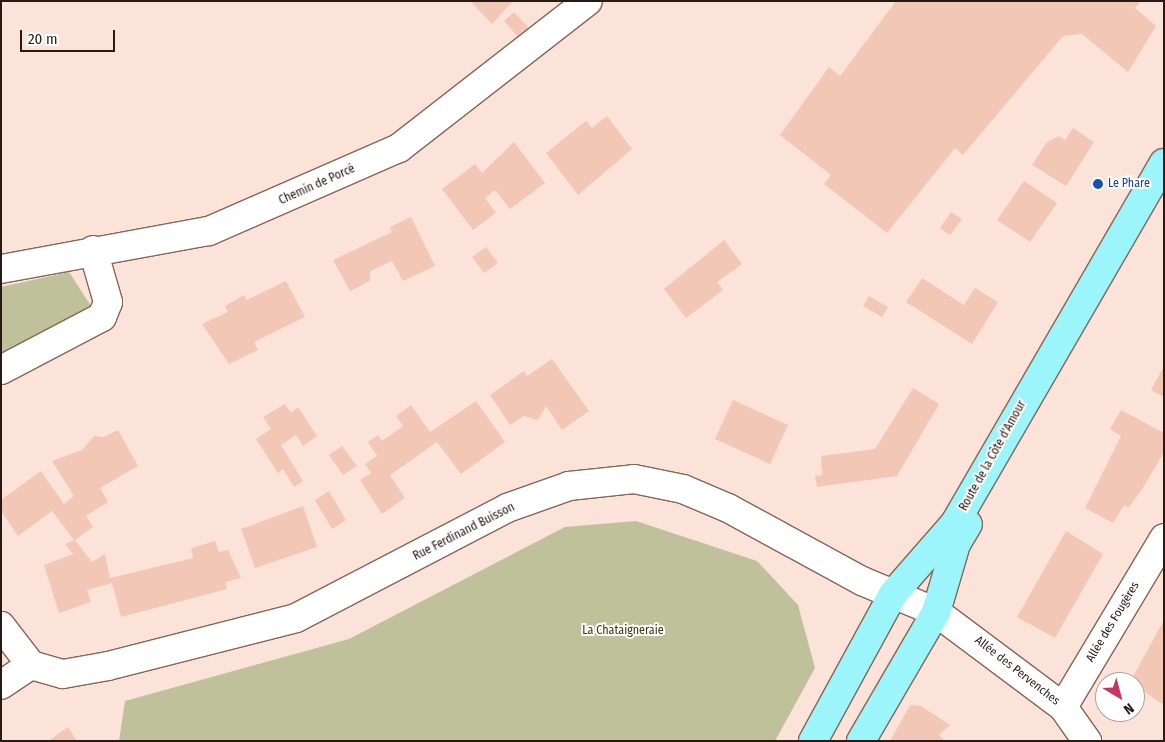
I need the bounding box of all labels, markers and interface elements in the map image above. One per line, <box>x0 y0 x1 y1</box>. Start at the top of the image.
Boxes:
scale bar <box>22 20 118 52</box>
text: 20 m <box>28 30 58 48</box>
street label: Chemin de Porcé <box>277 162 357 208</box>
place label: Le Phare <box>1108 177 1150 191</box>
marker: Le Phare <box>1092 178 1104 190</box>
street label: Route de la Côte d'Amour <box>957 398 1029 514</box>
street label: Rue Ferdinand Buisson <box>411 500 517 564</box>
street label: Allée des Fougères <box>1083 579 1143 665</box>
park label: La Chataigneraie <box>582 624 664 638</box>
street label: Allée des Pervenches <box>972 633 1062 709</box>
north arrow <box>1095 672 1145 722</box>
text: N <box>1120 699 1137 718</box>

